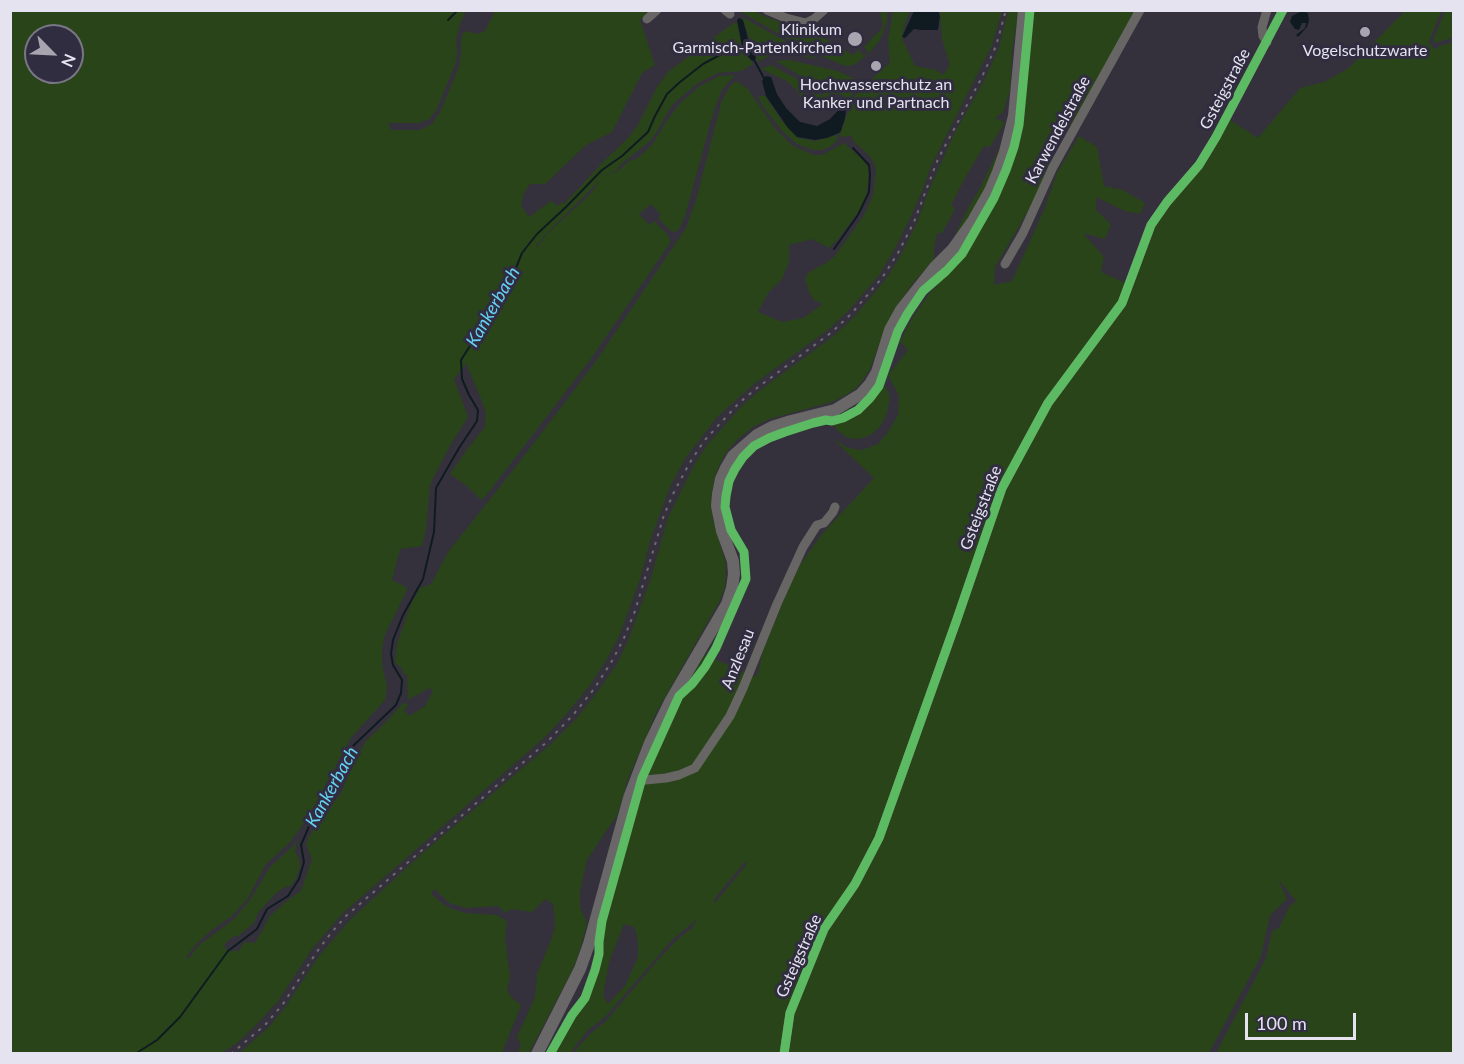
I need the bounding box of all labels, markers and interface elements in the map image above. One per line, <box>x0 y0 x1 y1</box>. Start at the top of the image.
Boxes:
place label: Klinikum Garmisch-Partenkirchen <box>673 20 842 58</box>
north arrow <box>24 24 84 84</box>
marker: Vogelschutzwarte <box>1358 25 1372 39</box>
marker: Klinikum Garmisch-Partenkirchen <box>846 30 864 48</box>
place label: Vogelschutzwarte <box>1303 41 1427 61</box>
street label: Gsteigstraße <box>1196 45 1254 133</box>
text: N <box>58 51 80 70</box>
marker: Hochwasserschutz an Kanker und Partnach <box>869 59 883 73</box>
street label: Karwendelstraße <box>1022 73 1094 187</box>
place label: Hochwasserschutz an Kanker und Partnach <box>800 75 952 113</box>
water label: Kankerbach <box>461 263 525 351</box>
street label: Gsteigstraße <box>956 463 1006 553</box>
street label: Anzlesau <box>717 626 759 692</box>
water label: Kankerbach <box>301 743 363 831</box>
street label: Gsteigstraße <box>772 912 826 1000</box>
scale bar <box>1248 1001 1359 1039</box>
text: 100 m <box>1256 1012 1307 1034</box>

